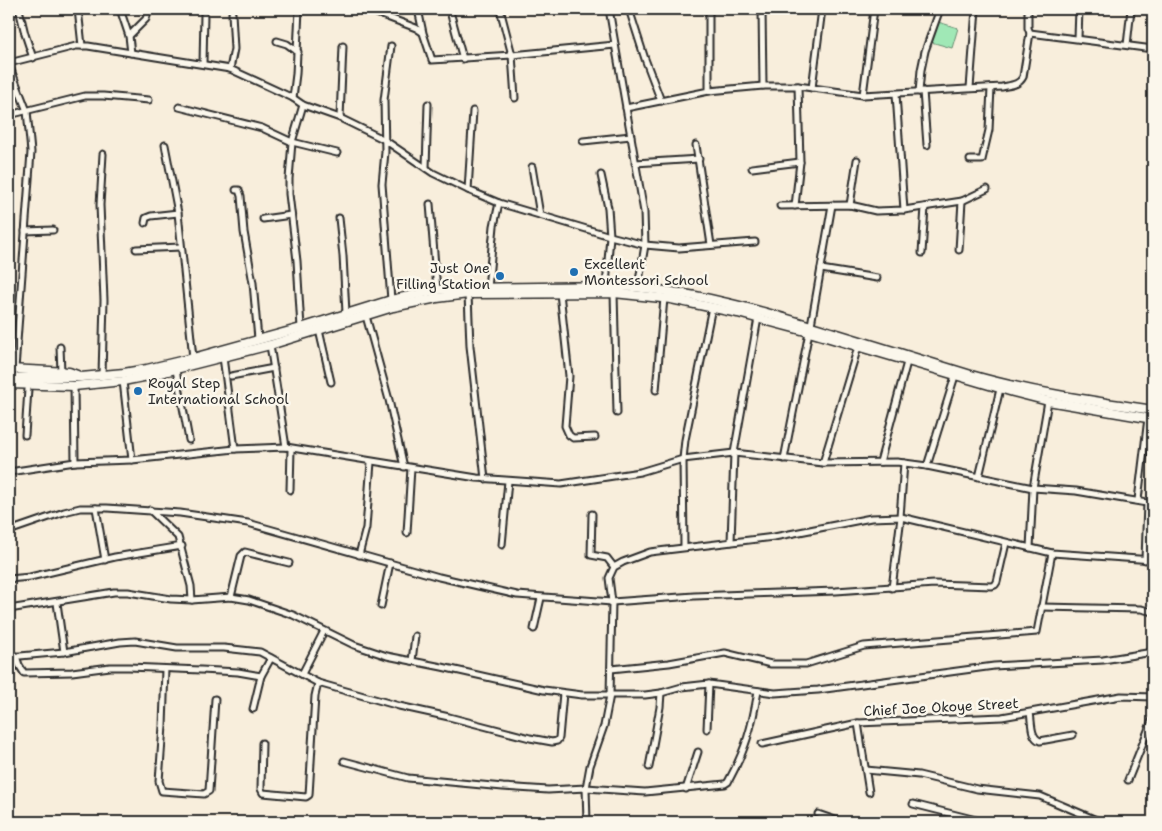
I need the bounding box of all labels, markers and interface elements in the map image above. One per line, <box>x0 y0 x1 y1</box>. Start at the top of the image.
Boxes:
place label: Excellent Montessori School <box>584 255 709 289</box>
place label: Just One Filling Station <box>396 259 490 293</box>
marker: Excellent Montessori School <box>568 266 580 278</box>
marker: Just One Filling Station <box>494 270 506 282</box>
place label: Royal Step International School <box>148 374 289 408</box>
marker: Royal Step International School <box>132 385 144 397</box>
street label: Chief Joe Okoye Street <box>863 694 1019 720</box>

